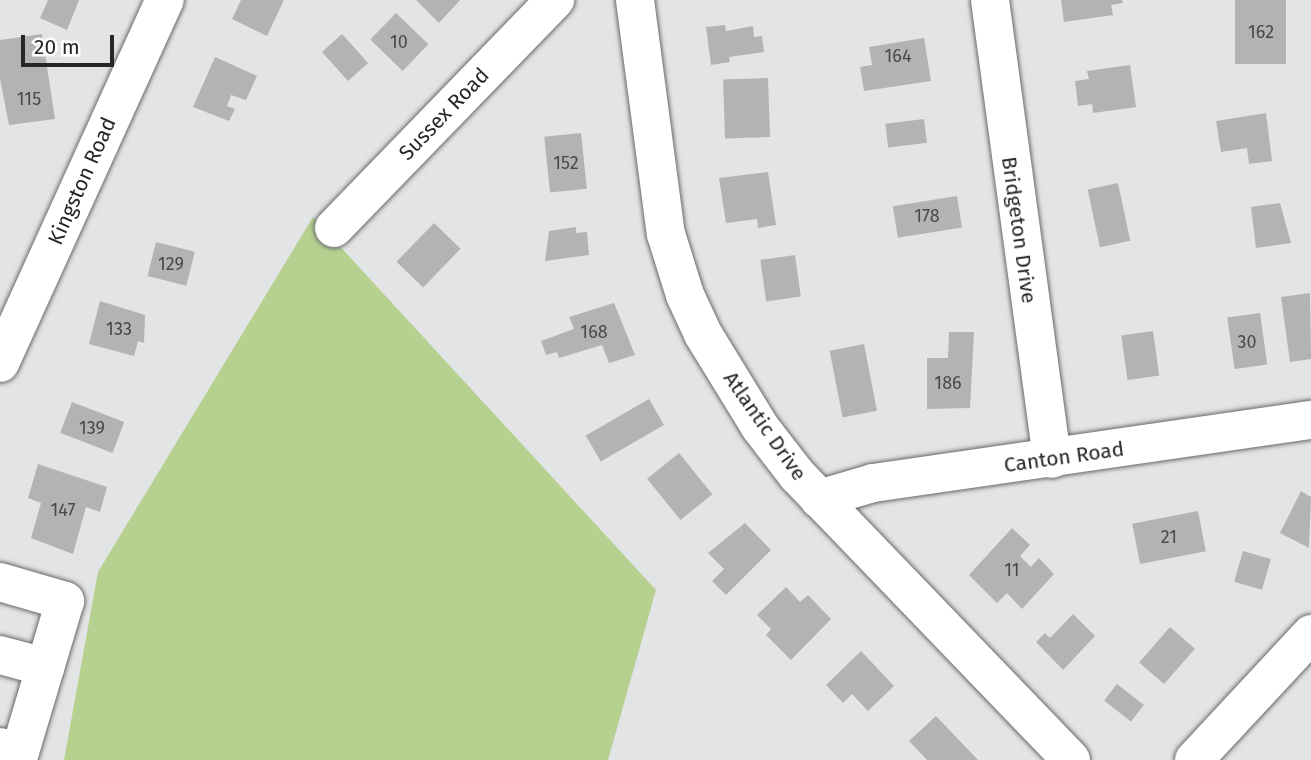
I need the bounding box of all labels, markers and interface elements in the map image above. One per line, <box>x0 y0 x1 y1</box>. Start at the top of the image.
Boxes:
scale bar <box>24 21 117 65</box>
house number: 162 <box>1248 21 1274 43</box>
house number: 10 <box>390 31 408 53</box>
text: 20 m <box>34 34 80 60</box>
house number: 164 <box>885 45 911 67</box>
street label: Sussex Road <box>394 63 494 165</box>
house number: 115 <box>17 88 41 110</box>
street label: Kingston Road <box>43 113 121 249</box>
house number: 152 <box>553 152 579 174</box>
street label: Bridgeton Drive <box>996 155 1042 305</box>
house number: 178 <box>914 205 940 227</box>
house number: 129 <box>158 253 184 275</box>
house number: 133 <box>106 318 132 340</box>
house number: 168 <box>580 321 608 343</box>
house number: 30 <box>1237 331 1257 353</box>
street label: Atlantic Drive <box>718 367 812 485</box>
house number: 186 <box>934 372 962 394</box>
house number: 139 <box>79 417 105 439</box>
street label: Canton Road <box>1002 436 1126 478</box>
house number: 147 <box>51 499 75 521</box>
house number: 21 <box>1161 526 1177 548</box>
house number: 11 <box>1004 559 1020 581</box>

